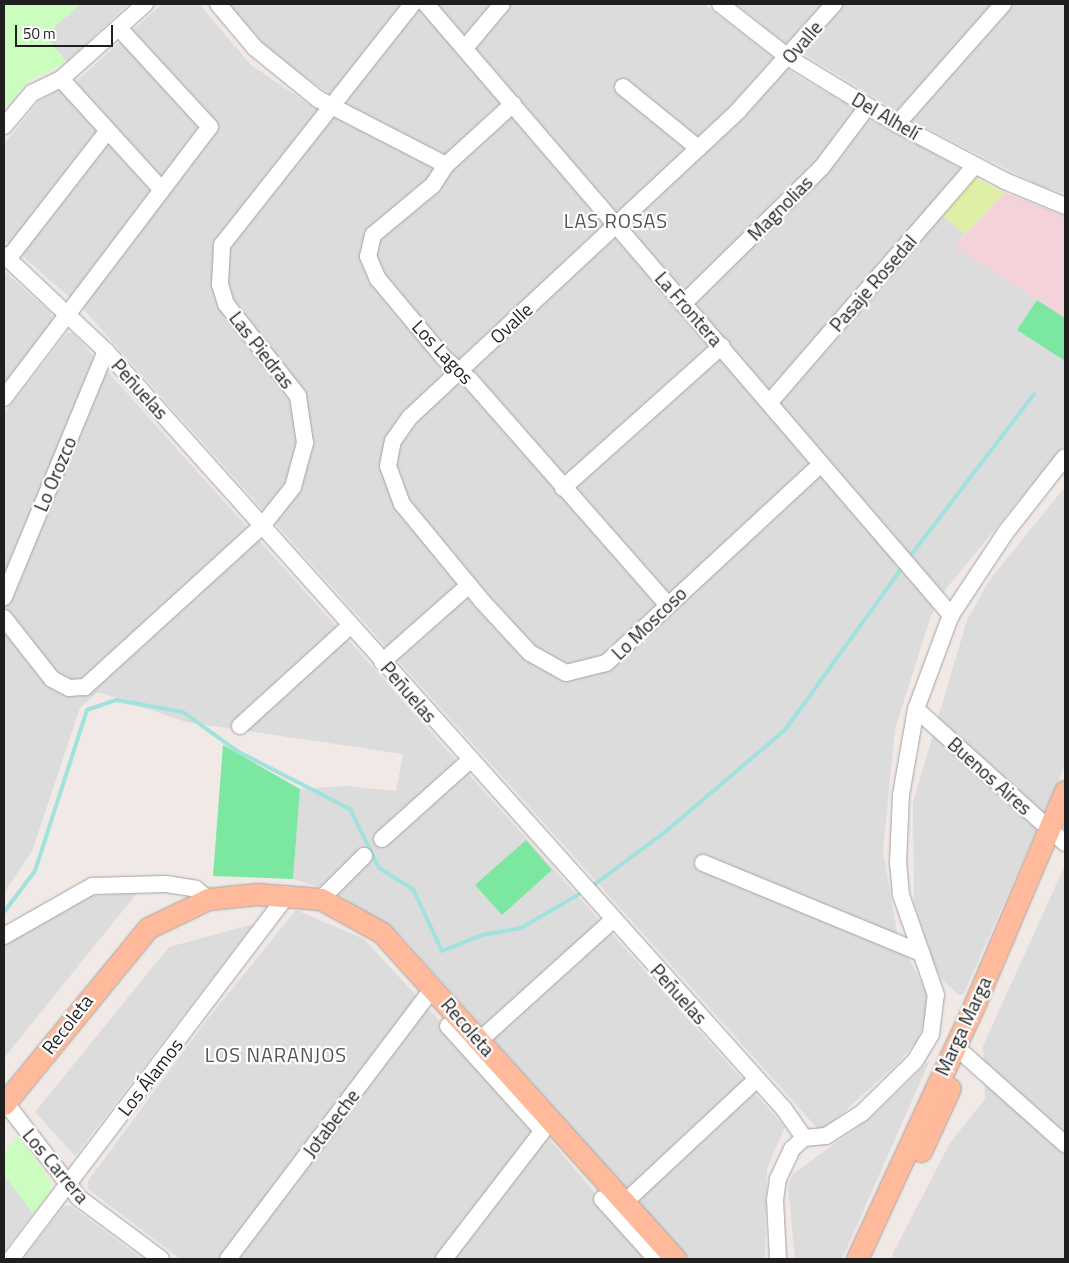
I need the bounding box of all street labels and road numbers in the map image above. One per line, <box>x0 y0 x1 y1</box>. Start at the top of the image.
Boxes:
street label: Ovalle <box>777 16 827 68</box>
street label: Del Alhelí <box>848 88 924 144</box>
street label: Magnolias <box>743 171 817 245</box>
street label: Pasaje Rosedal <box>825 230 921 336</box>
street label: La Frontera <box>650 267 728 351</box>
street label: Ovalle <box>485 298 537 348</box>
street label: Las Piedras <box>225 307 299 393</box>
street label: Los Lagos <box>408 315 478 389</box>
street label: Peñuelas <box>107 354 173 424</box>
street label: Lo Orozco <box>29 433 81 515</box>
street label: Lo Moscoso <box>607 582 691 664</box>
street label: Peñuelas <box>376 657 442 727</box>
street label: Buenos Aires <box>943 732 1037 820</box>
street label: Peñuelas <box>646 959 712 1029</box>
street label: Marga Marga <box>930 973 996 1079</box>
street label: Recoleta <box>37 990 97 1058</box>
street label: Recoleta <box>437 993 499 1061</box>
street label: Los Álamos <box>113 1034 187 1120</box>
street label: Jotabeche <box>298 1085 364 1161</box>
street label: Los Carrera <box>18 1124 94 1208</box>

